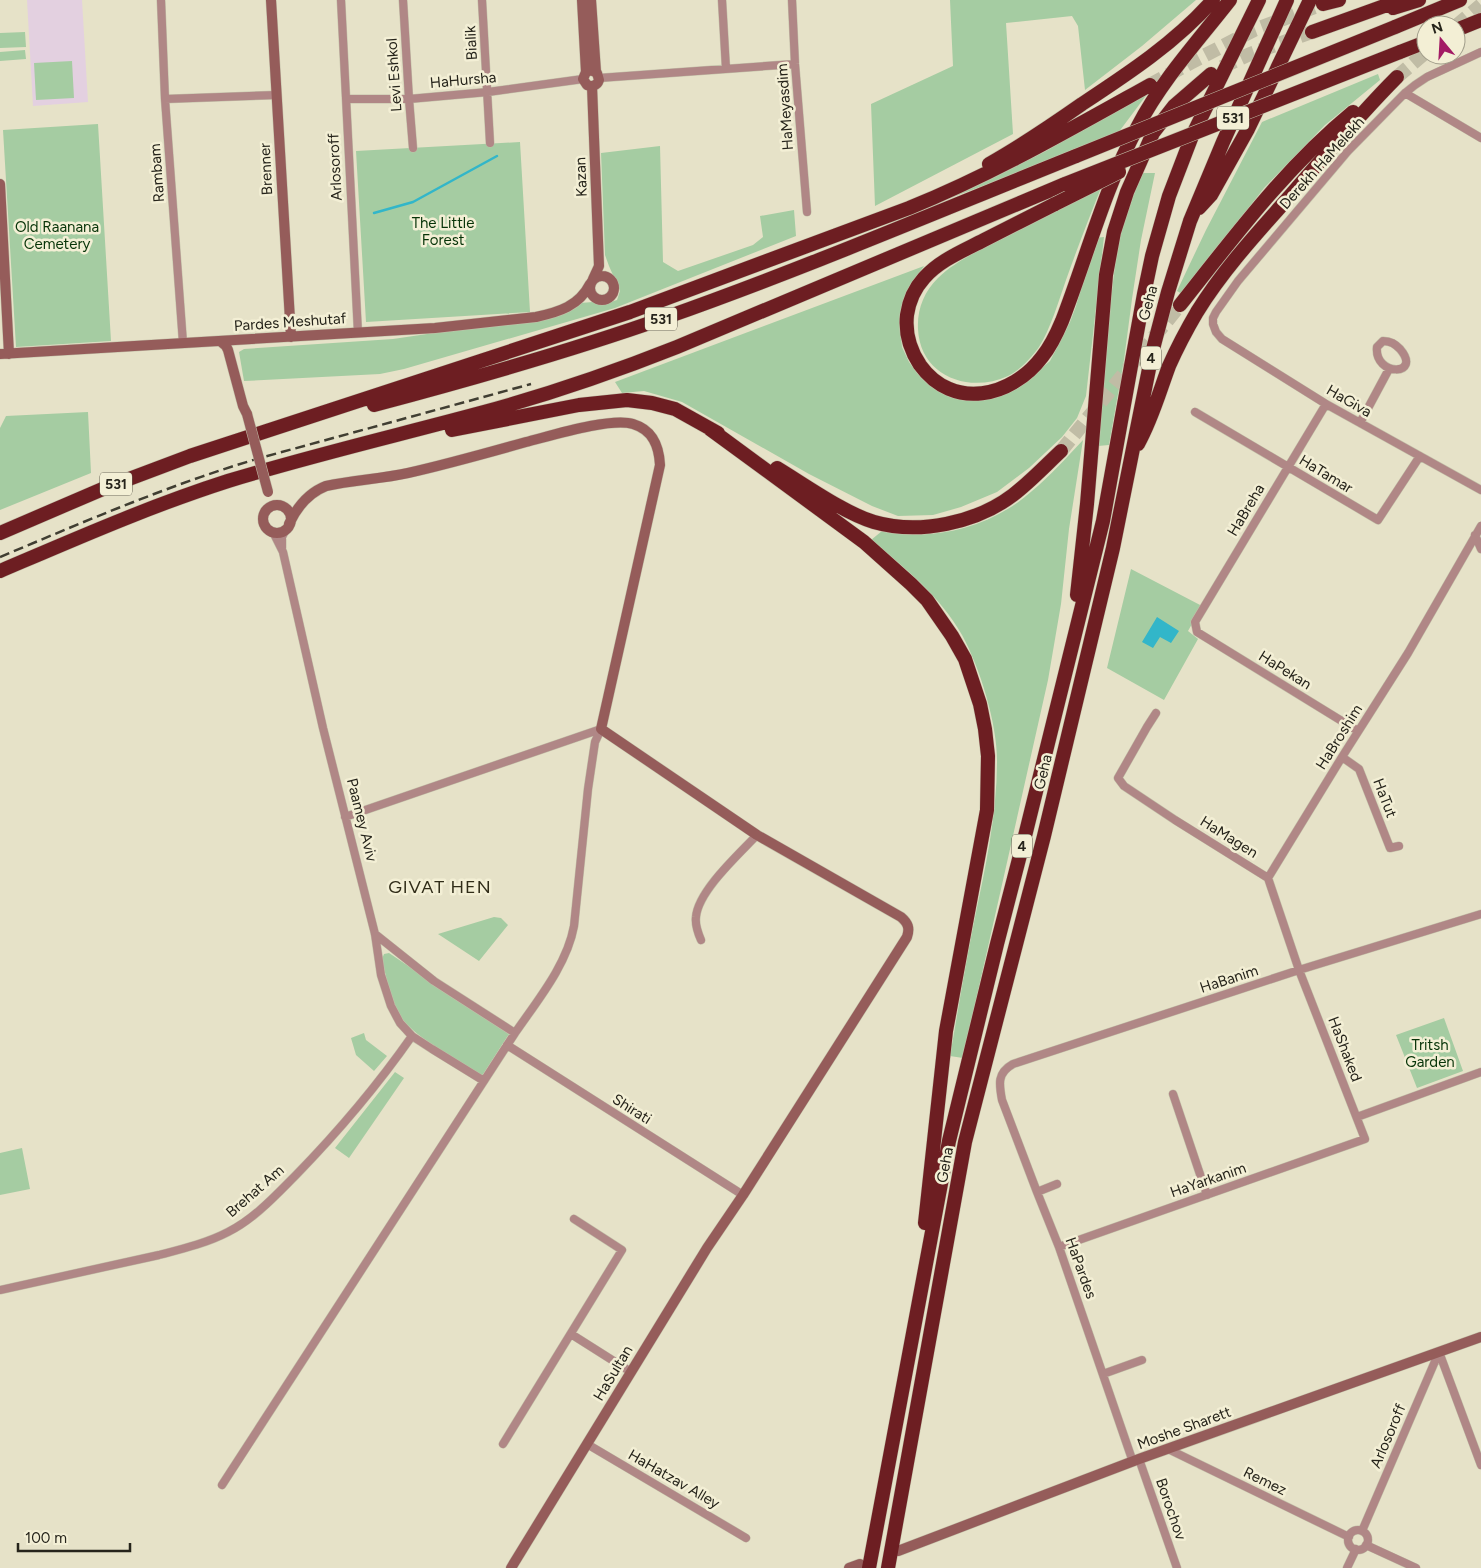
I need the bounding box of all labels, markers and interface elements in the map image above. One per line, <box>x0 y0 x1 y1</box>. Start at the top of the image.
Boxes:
north arrow <box>1416 15 1466 65</box>
text: N <box>1429 18 1445 38</box>
street label: Bialik <box>461 25 481 61</box>
street label: Levi Eshkol <box>382 37 406 113</box>
street label: HaMeyasdim <box>773 63 797 151</box>
street label: HaHursha <box>429 68 497 92</box>
road number: 531 <box>1217 106 1249 130</box>
street label: Derekh HaMelekh <box>1276 113 1368 213</box>
street label: Arlosoroff <box>324 132 346 201</box>
street label: Brenner <box>256 142 276 196</box>
street label: Rambam <box>146 143 168 203</box>
street label: Kazan <box>571 157 591 197</box>
park label: The Little Forest <box>412 214 474 249</box>
park label: Old Raanana Cemetery <box>15 218 99 253</box>
street label: Geha <box>1135 283 1161 323</box>
road number: 531 <box>645 308 677 330</box>
street label: Pardes Meshutaf <box>233 309 347 335</box>
road number: 4 <box>1141 346 1161 369</box>
street label: HaGiva <box>1323 381 1375 421</box>
street label: HaTamar <box>1296 451 1356 497</box>
road number: 531 <box>100 472 132 496</box>
street label: HaBreha <box>1224 481 1268 539</box>
street label: HaPekan <box>1255 647 1315 693</box>
street label: HaBroshim <box>1312 701 1366 773</box>
street label: Geha <box>1030 753 1056 791</box>
street label: Paamey Aviv <box>343 776 381 864</box>
street label: HaTut <box>1369 776 1401 820</box>
street label: HaMagen <box>1197 812 1261 862</box>
road number: 4 <box>1012 834 1032 858</box>
district label: GIVAT HEN <box>388 876 492 898</box>
street label: HaBanim <box>1198 961 1260 997</box>
street label: HaShaked <box>1324 1014 1366 1084</box>
park label: Tritsh Garden <box>1405 1036 1455 1071</box>
street label: Shirati <box>609 1090 655 1128</box>
street label: Geha <box>933 1146 957 1184</box>
street label: HaYarkanim <box>1168 1159 1248 1201</box>
street label: Brehat Am <box>222 1161 288 1221</box>
street label: HaPardes <box>1062 1235 1100 1301</box>
street label: HaSultan <box>589 1342 637 1404</box>
street label: Arlosoroff <box>1366 1401 1410 1471</box>
street label: Moshe Sharett <box>1135 1403 1234 1453</box>
street label: HaHatzav Alley <box>625 1446 723 1512</box>
street label: Remez <box>1240 1463 1290 1499</box>
street label: Borochov <box>1152 1476 1190 1543</box>
scale bar <box>18 1520 130 1552</box>
text: 100 m <box>25 1529 67 1547</box>

